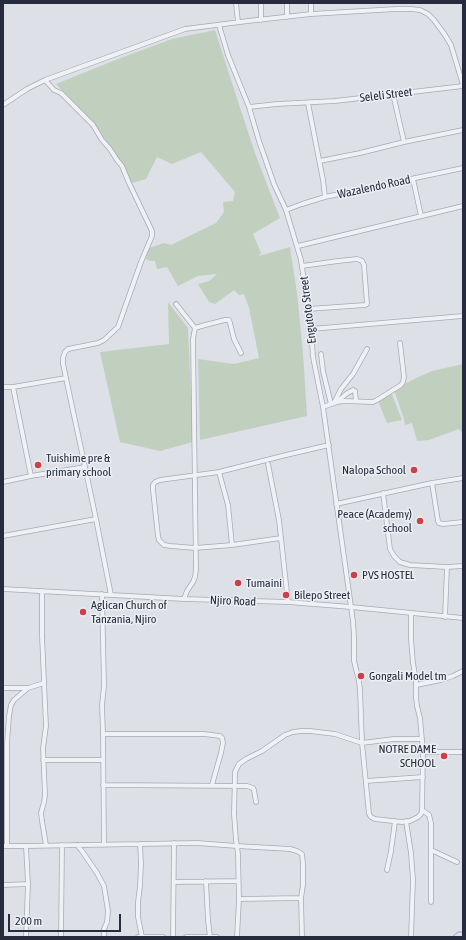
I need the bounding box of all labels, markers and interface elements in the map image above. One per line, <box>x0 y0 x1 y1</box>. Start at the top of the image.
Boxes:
street label: Seleli Street <box>359 85 413 105</box>
street label: Wazalendo Road <box>336 172 412 202</box>
street label: Engutoto Street <box>297 275 319 345</box>
place label: Tuishime pre & primary school <box>46 451 111 479</box>
marker: Tuishime pre & primary school <box>33 460 43 470</box>
place label: Nalopa School <box>342 463 406 477</box>
marker: Nalopa School <box>409 465 419 475</box>
place label: Peace (Academy) school <box>337 507 412 535</box>
marker: Peace (Academy) school <box>415 516 425 526</box>
place label: PVS HOSTEL <box>362 568 414 582</box>
marker: PVS HOSTEL <box>349 570 359 580</box>
place label: Tumaini <box>246 576 282 590</box>
marker: Tumaini <box>233 578 243 588</box>
place label: Bilepo Street <box>294 588 350 602</box>
marker: Bilepo Street <box>281 590 291 600</box>
street label: Njiro Road <box>210 593 256 609</box>
place label: Aglican Church of Tanzania, Njiro <box>91 598 167 626</box>
marker: Aglican Church of Tanzania, Njiro <box>78 607 88 617</box>
place label: Gongali Model tm <box>369 669 447 683</box>
marker: Gongali Model tm <box>356 671 366 681</box>
place label: NOTRE DAME SCHOOL <box>378 742 436 770</box>
marker: NOTRE DAME SCHOOL <box>439 751 449 761</box>
scale bar <box>10 906 123 932</box>
text: 200 m <box>15 914 42 928</box>

